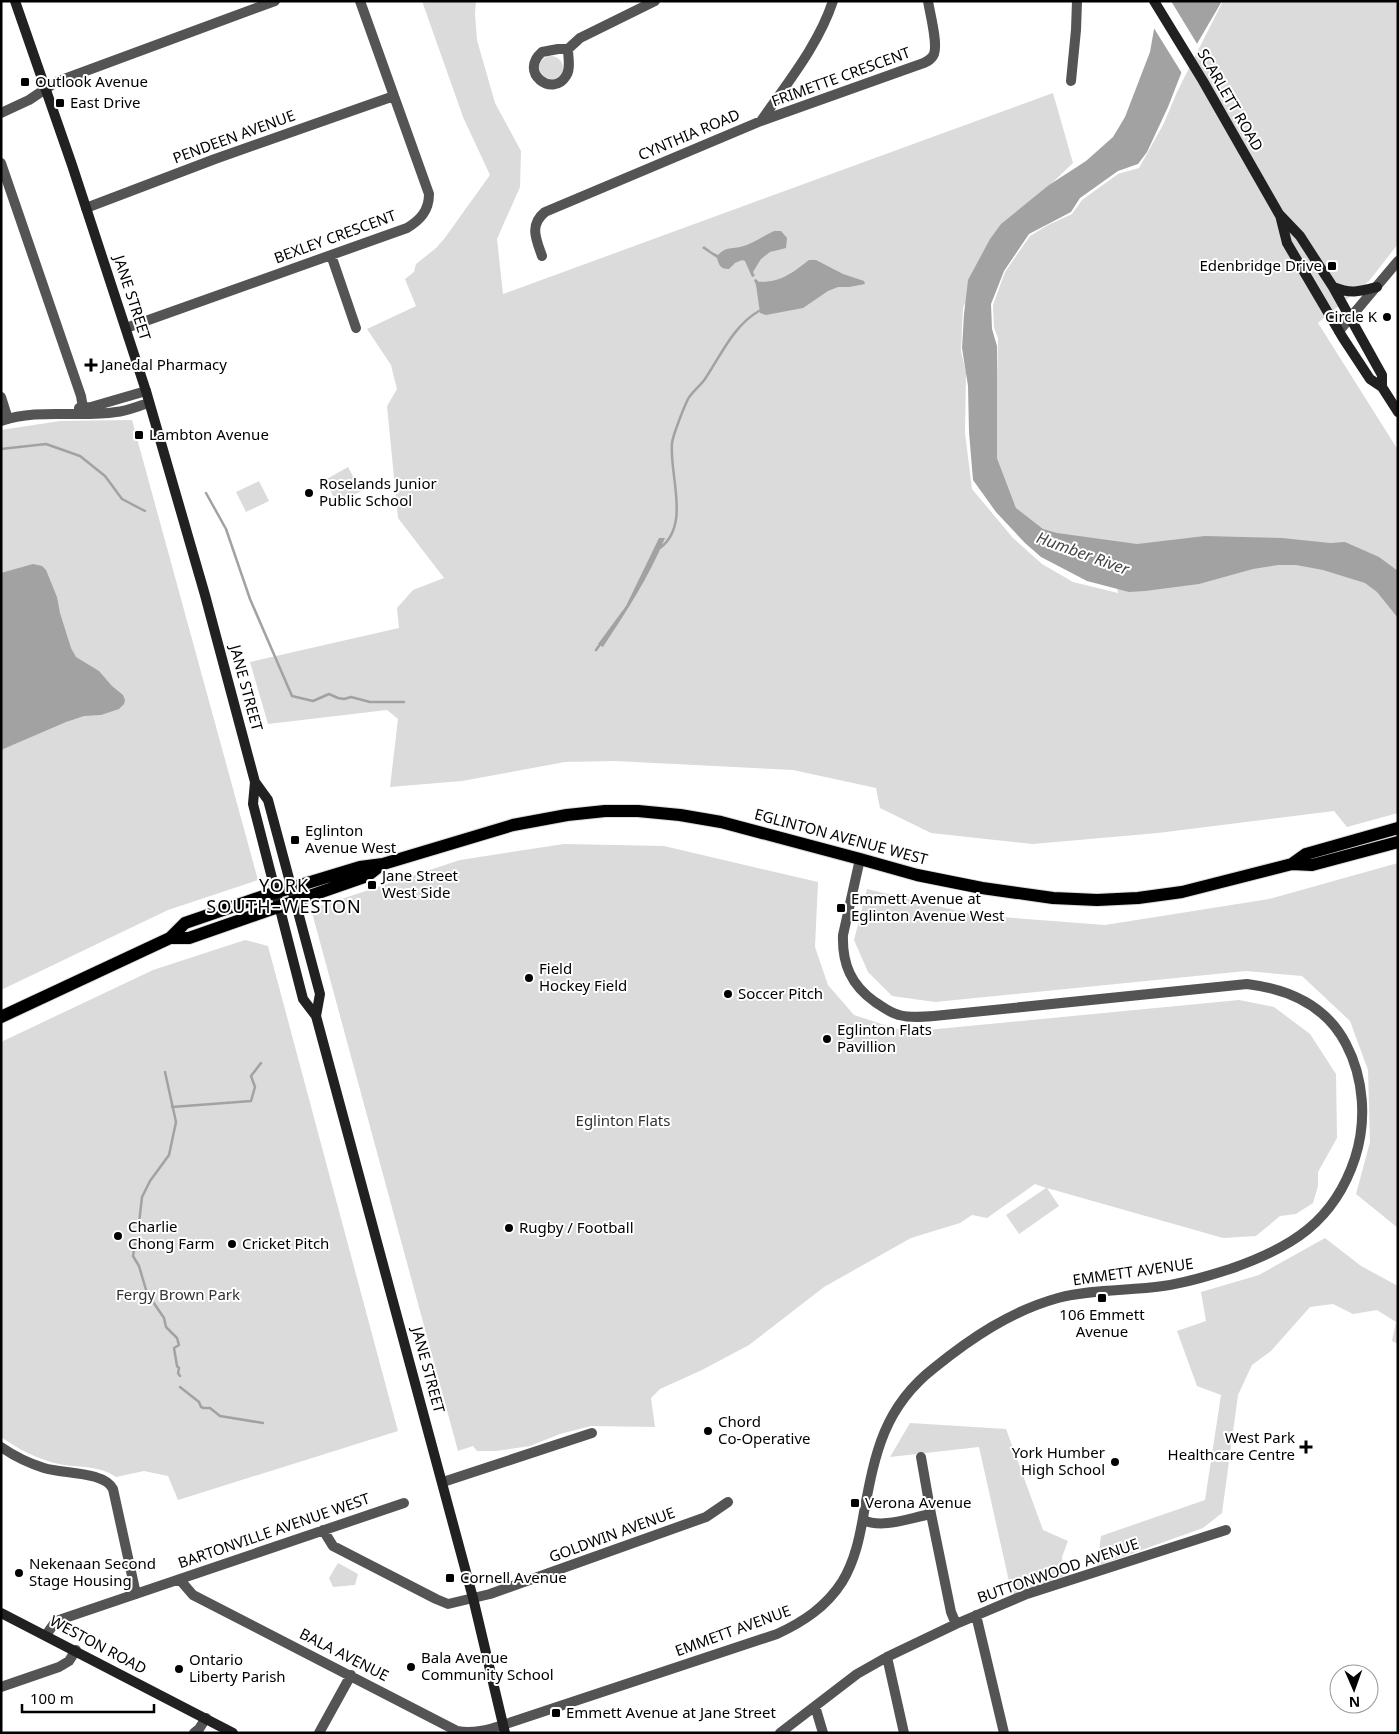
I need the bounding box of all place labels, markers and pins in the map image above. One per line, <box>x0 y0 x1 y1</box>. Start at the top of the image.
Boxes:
place label: Outlook Avenue <box>35 71 148 91</box>
marker: Outlook Avenue <box>19 76 31 88</box>
place label: East Drive <box>70 92 140 112</box>
marker: East Drive <box>54 97 66 109</box>
place label: Edenbridge Drive <box>1200 255 1322 275</box>
marker: Edenbridge Drive <box>1326 260 1338 272</box>
place label: Circle K <box>1325 306 1378 326</box>
marker: Circle K <box>1381 311 1393 323</box>
place label: Janedal Pharmacy <box>99 354 227 374</box>
marker: Janedal Pharmacy <box>85 359 97 371</box>
place label: Lambton Avenue <box>149 424 269 444</box>
marker: Lambton Avenue <box>133 429 145 441</box>
place label: Roselands Junior Public School <box>319 473 437 510</box>
marker: Roselands Junior Public School <box>303 487 315 499</box>
place label: Eglinton Avenue West <box>305 820 397 857</box>
marker: Eglinton Avenue West <box>289 834 301 846</box>
place label: Jane Street West Side <box>380 865 459 902</box>
marker: Jane Street West Side <box>366 879 378 891</box>
place label: Emmett Avenue at Eglinton Avenue West <box>851 888 1005 925</box>
marker: Emmett Avenue at Eglinton Avenue West <box>835 902 847 914</box>
place label: Field Hockey Field <box>539 958 627 995</box>
marker: Field Hockey Field <box>523 972 535 984</box>
place label: Soccer Pitch <box>738 983 823 1003</box>
marker: Soccer Pitch <box>722 988 734 1000</box>
place label: Eglinton Flats Pavillion <box>837 1019 932 1056</box>
marker: Eglinton Flats Pavillion <box>821 1033 833 1045</box>
place label: Charlie Chong Farm <box>128 1216 215 1253</box>
place label: Rugby / Football <box>519 1217 634 1237</box>
marker: Rugby / Football <box>503 1222 515 1234</box>
marker: Charlie Chong Farm <box>112 1230 124 1242</box>
place label: Cricket Pitch <box>242 1233 329 1253</box>
marker: Cricket Pitch <box>226 1238 238 1250</box>
marker: 106 Emmett Avenue <box>1096 1292 1108 1304</box>
place label: 106 Emmett Avenue <box>1059 1304 1145 1341</box>
place label: Chord Co-Operative <box>718 1411 810 1448</box>
marker: Chord Co-Operative <box>702 1425 714 1437</box>
place label: West Park Healthcare Centre <box>1168 1427 1295 1464</box>
marker: West Park Healthcare Centre <box>1299 1440 1313 1454</box>
place label: York Humber High School <box>1012 1442 1105 1479</box>
marker: York Humber High School <box>1109 1456 1121 1468</box>
place label: Verona Avenue <box>865 1492 971 1512</box>
marker: Verona Avenue <box>849 1497 861 1509</box>
place label: Nekenaan Second Stage Housing <box>29 1553 156 1590</box>
marker: Nekenaan Second Stage Housing <box>13 1567 25 1579</box>
place label: Cornell Avenue <box>460 1567 567 1587</box>
marker: Cornell Avenue <box>444 1572 456 1584</box>
place label: Bala Avenue Community School <box>421 1647 554 1684</box>
place label: Ontario Liberty Parish <box>189 1649 286 1686</box>
marker: Bala Avenue Community School <box>405 1661 417 1673</box>
marker: Ontario Liberty Parish <box>173 1663 185 1675</box>
place label: Emmett Avenue at Jane Street <box>566 1702 776 1722</box>
marker: Emmett Avenue at Jane Street <box>550 1707 562 1719</box>

